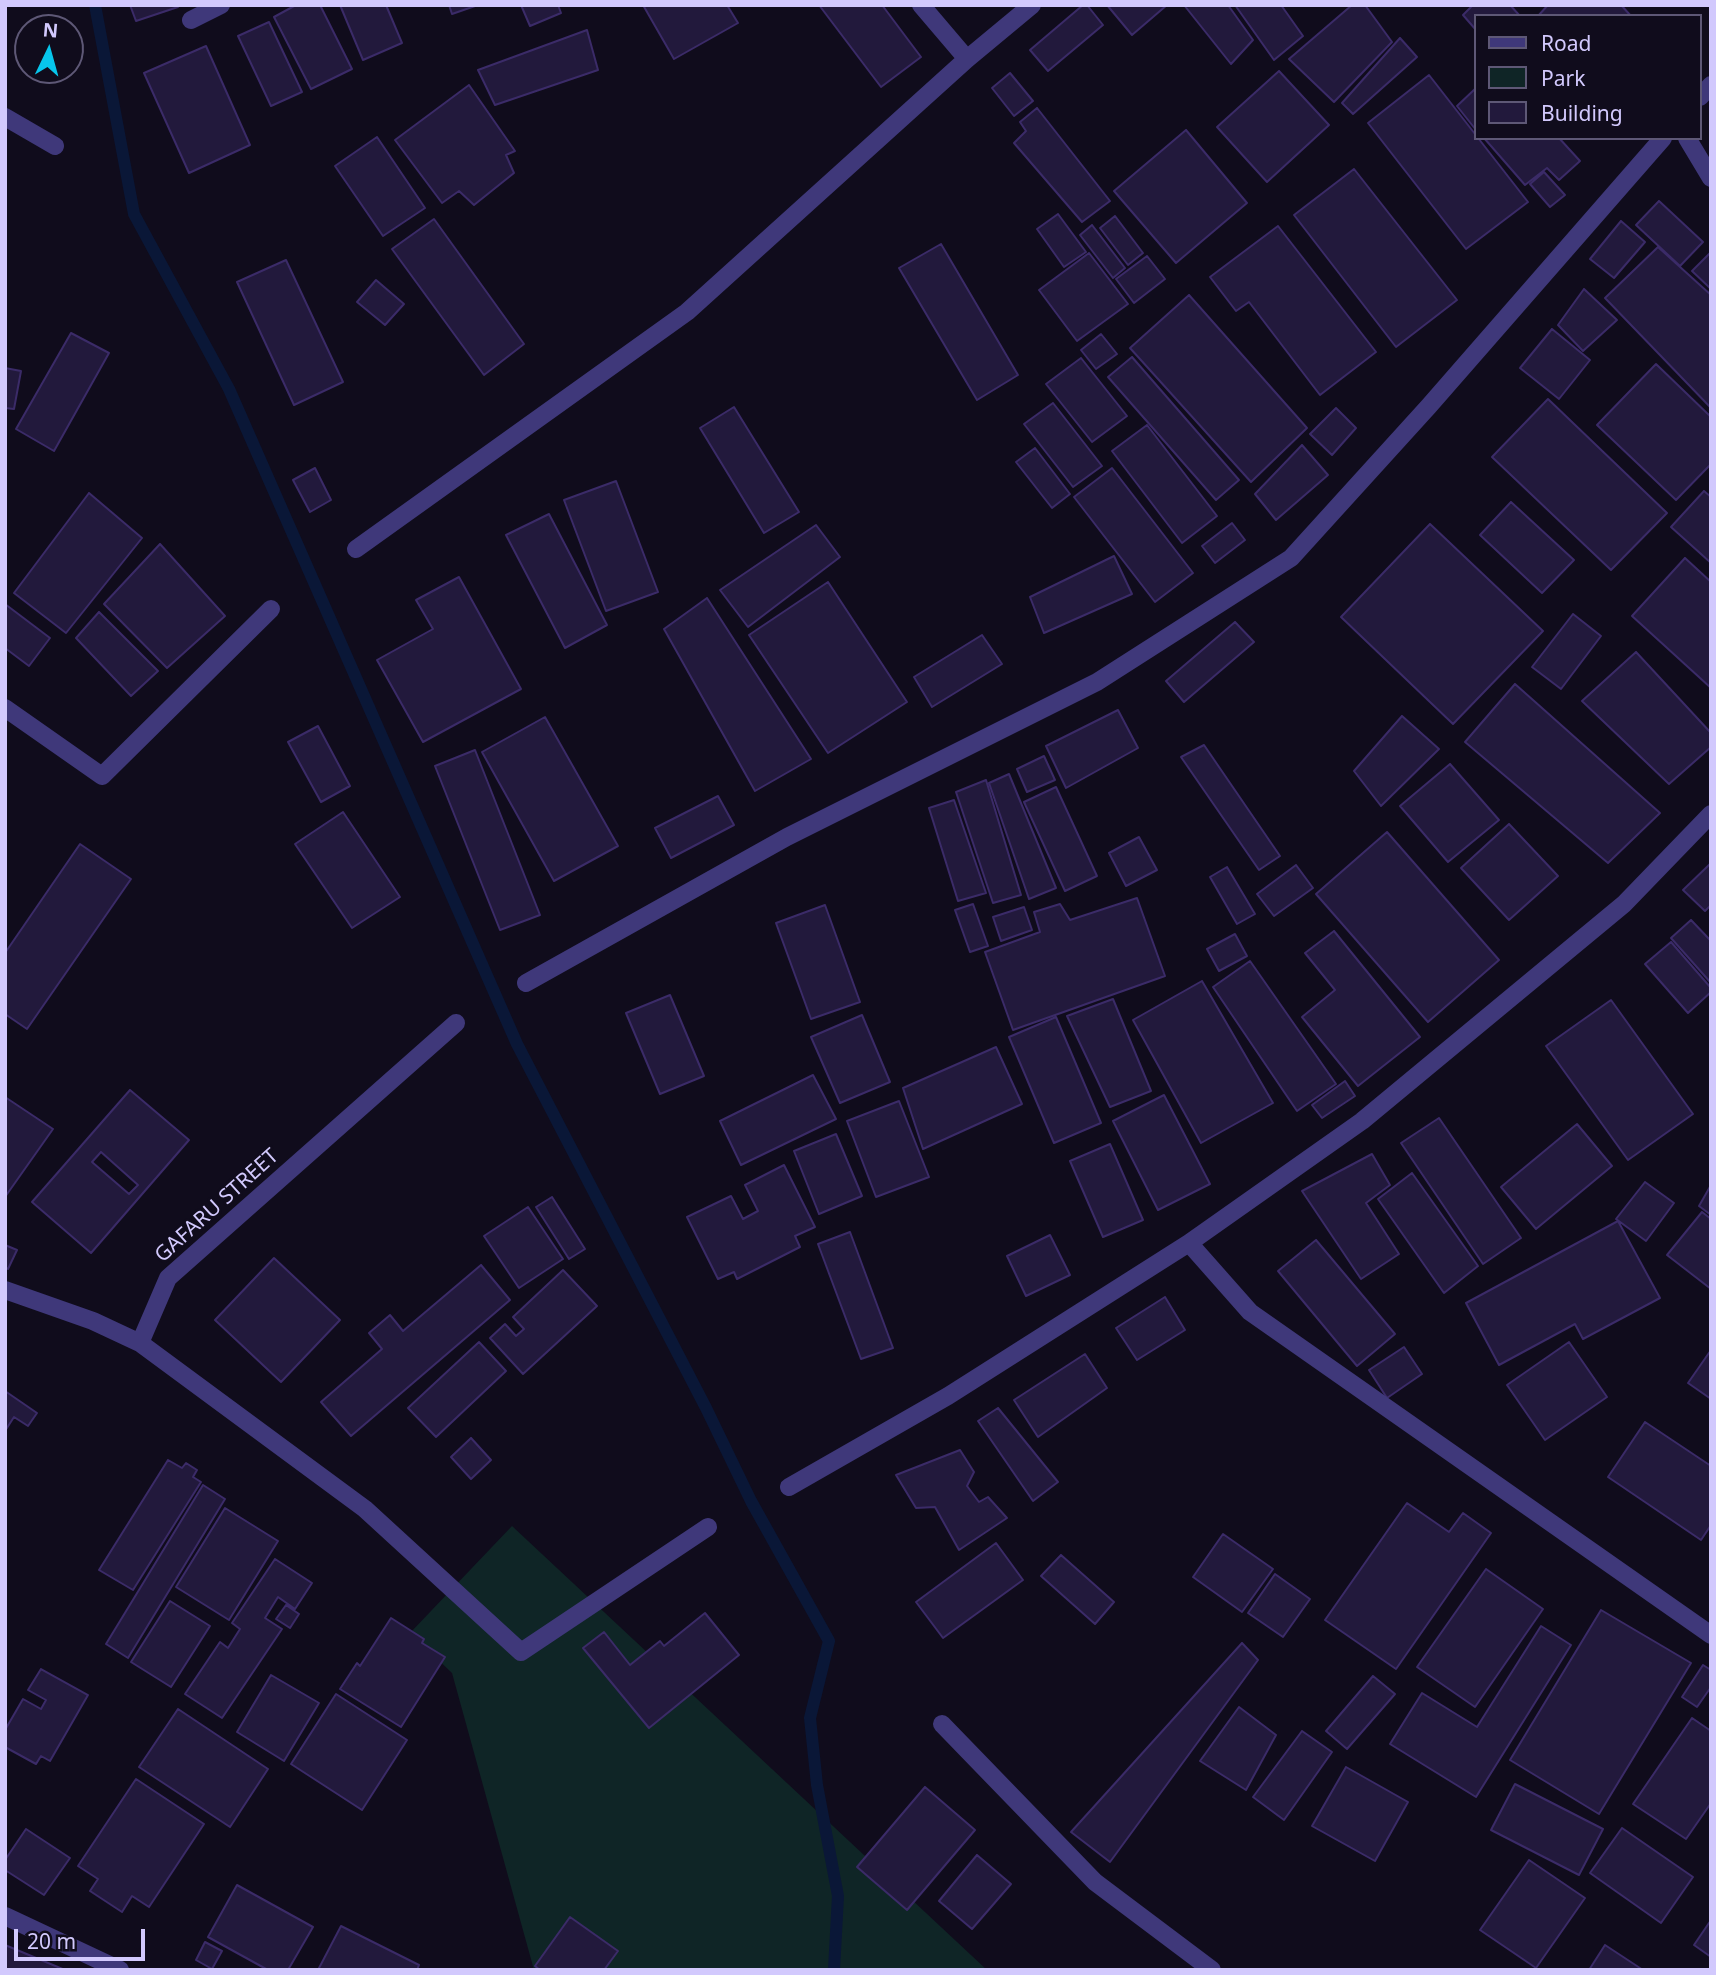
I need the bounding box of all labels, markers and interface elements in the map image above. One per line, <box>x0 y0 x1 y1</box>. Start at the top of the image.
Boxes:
north arrow <box>14 14 84 84</box>
legend <box>1474 14 1702 140</box>
text: N <box>42 16 59 44</box>
text: Road <box>1541 29 1591 57</box>
text: Park <box>1541 64 1585 92</box>
text: Building <box>1541 99 1623 127</box>
street label: GAFARU STREET <box>150 1144 284 1268</box>
scale bar <box>18 1916 149 1960</box>
text: 20 m <box>27 1927 76 1955</box>

